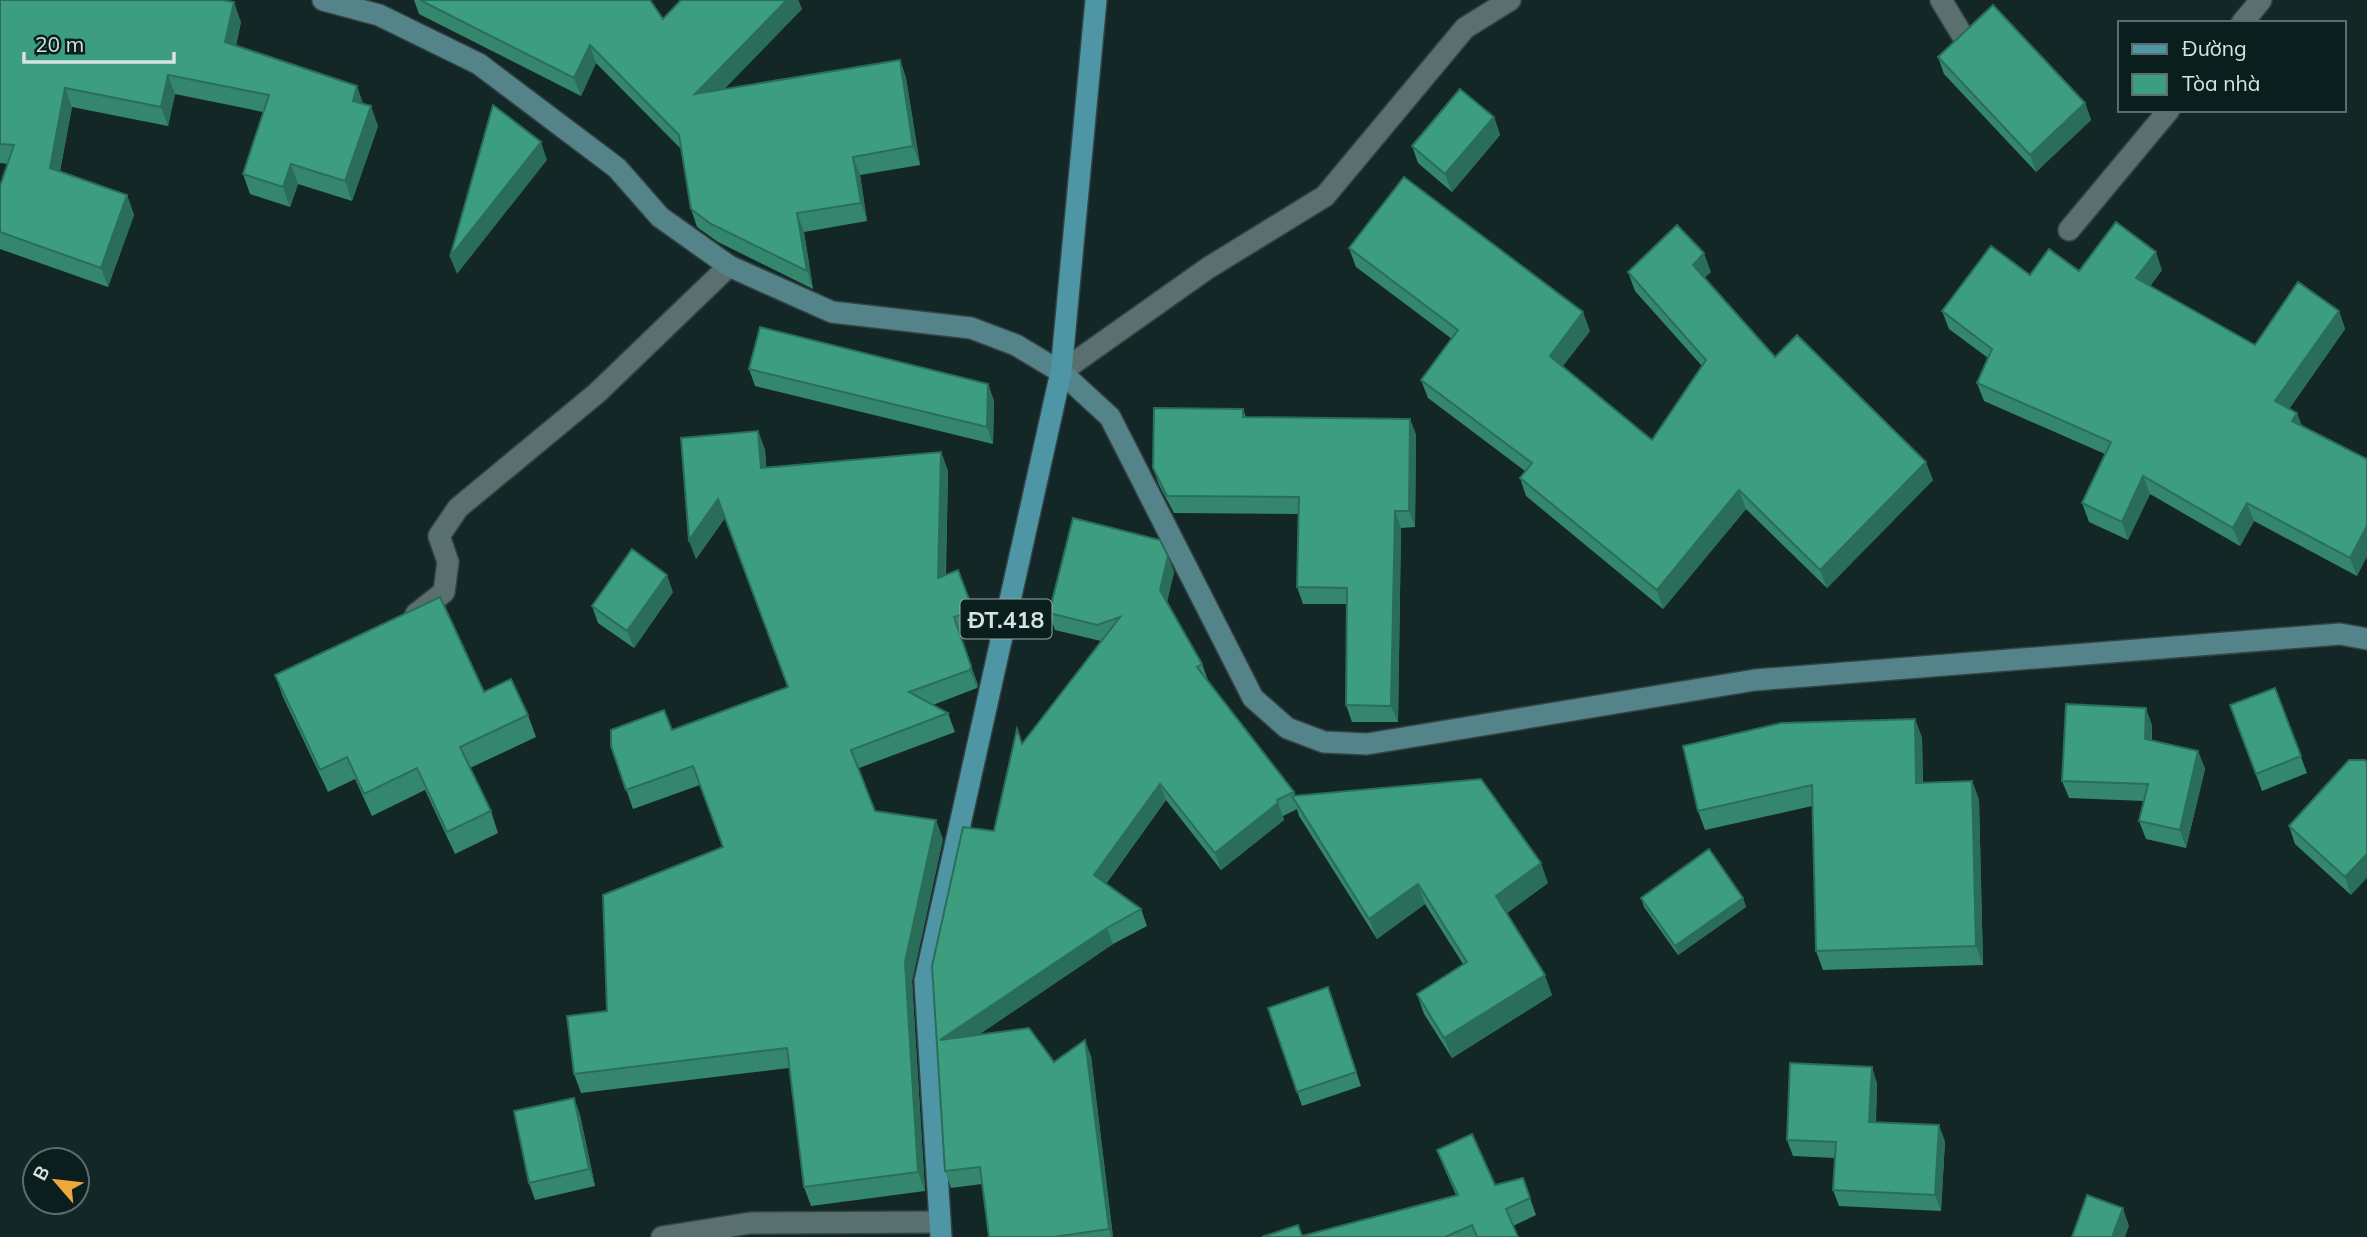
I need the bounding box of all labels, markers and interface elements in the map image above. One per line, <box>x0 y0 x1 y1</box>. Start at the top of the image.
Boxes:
scale bar <box>24 21 175 65</box>
legend <box>2118 21 2346 112</box>
text: 20 m <box>35 31 84 57</box>
text: Đường <box>2182 35 2247 61</box>
text: Tòa nhà <box>2182 70 2260 96</box>
road number: ĐT.418 <box>960 600 1052 638</box>
north arrow <box>21 1146 91 1216</box>
text: B <box>27 1162 55 1184</box>

